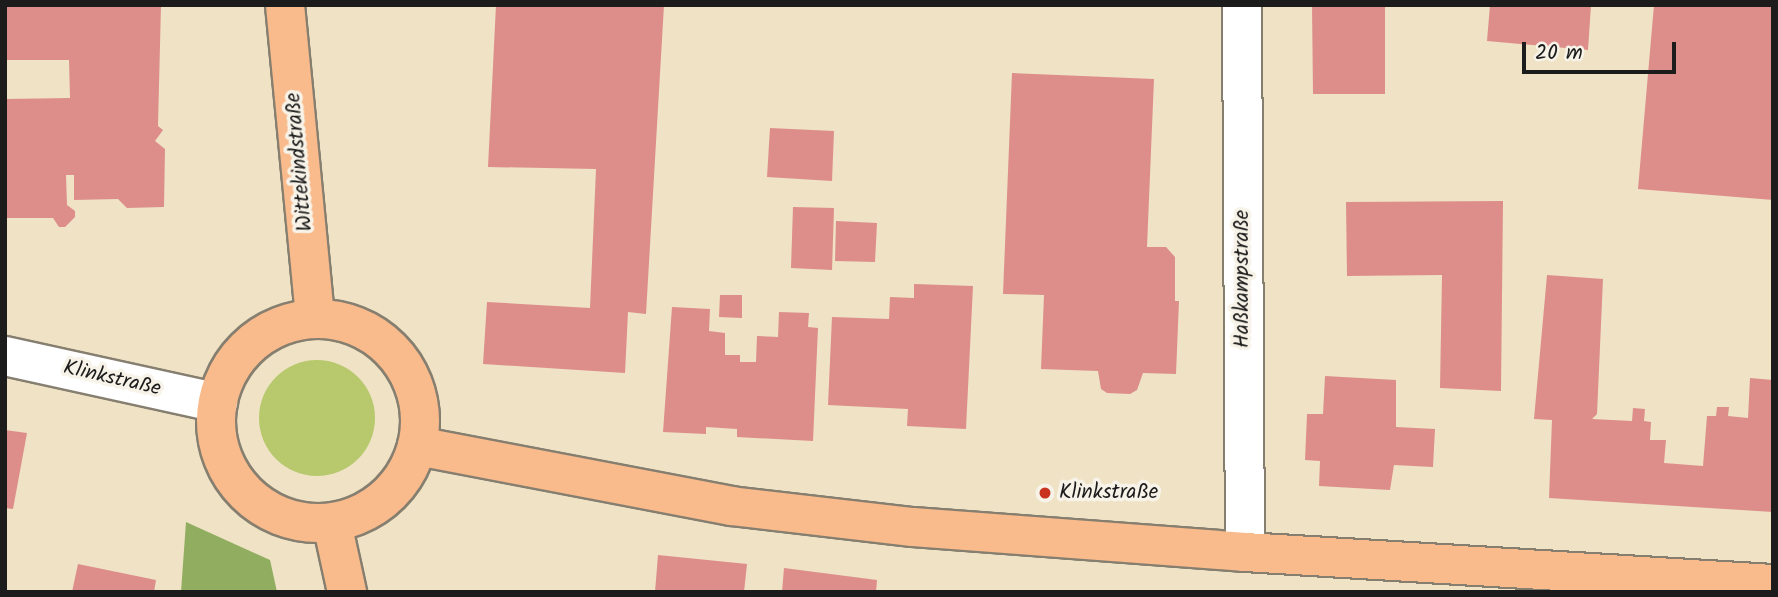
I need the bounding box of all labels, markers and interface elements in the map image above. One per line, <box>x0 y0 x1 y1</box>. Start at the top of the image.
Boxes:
scale bar <box>1526 28 1680 72</box>
text: 20 m <box>1535 37 1583 70</box>
street label: Wittekindstraße <box>281 92 319 232</box>
street label: Haßkampstraße <box>1230 210 1256 348</box>
street label: Klinkstraße <box>61 356 163 402</box>
place label: Klinkstraße <box>1059 480 1158 506</box>
marker: Klinkstraße <box>1037 485 1053 501</box>

